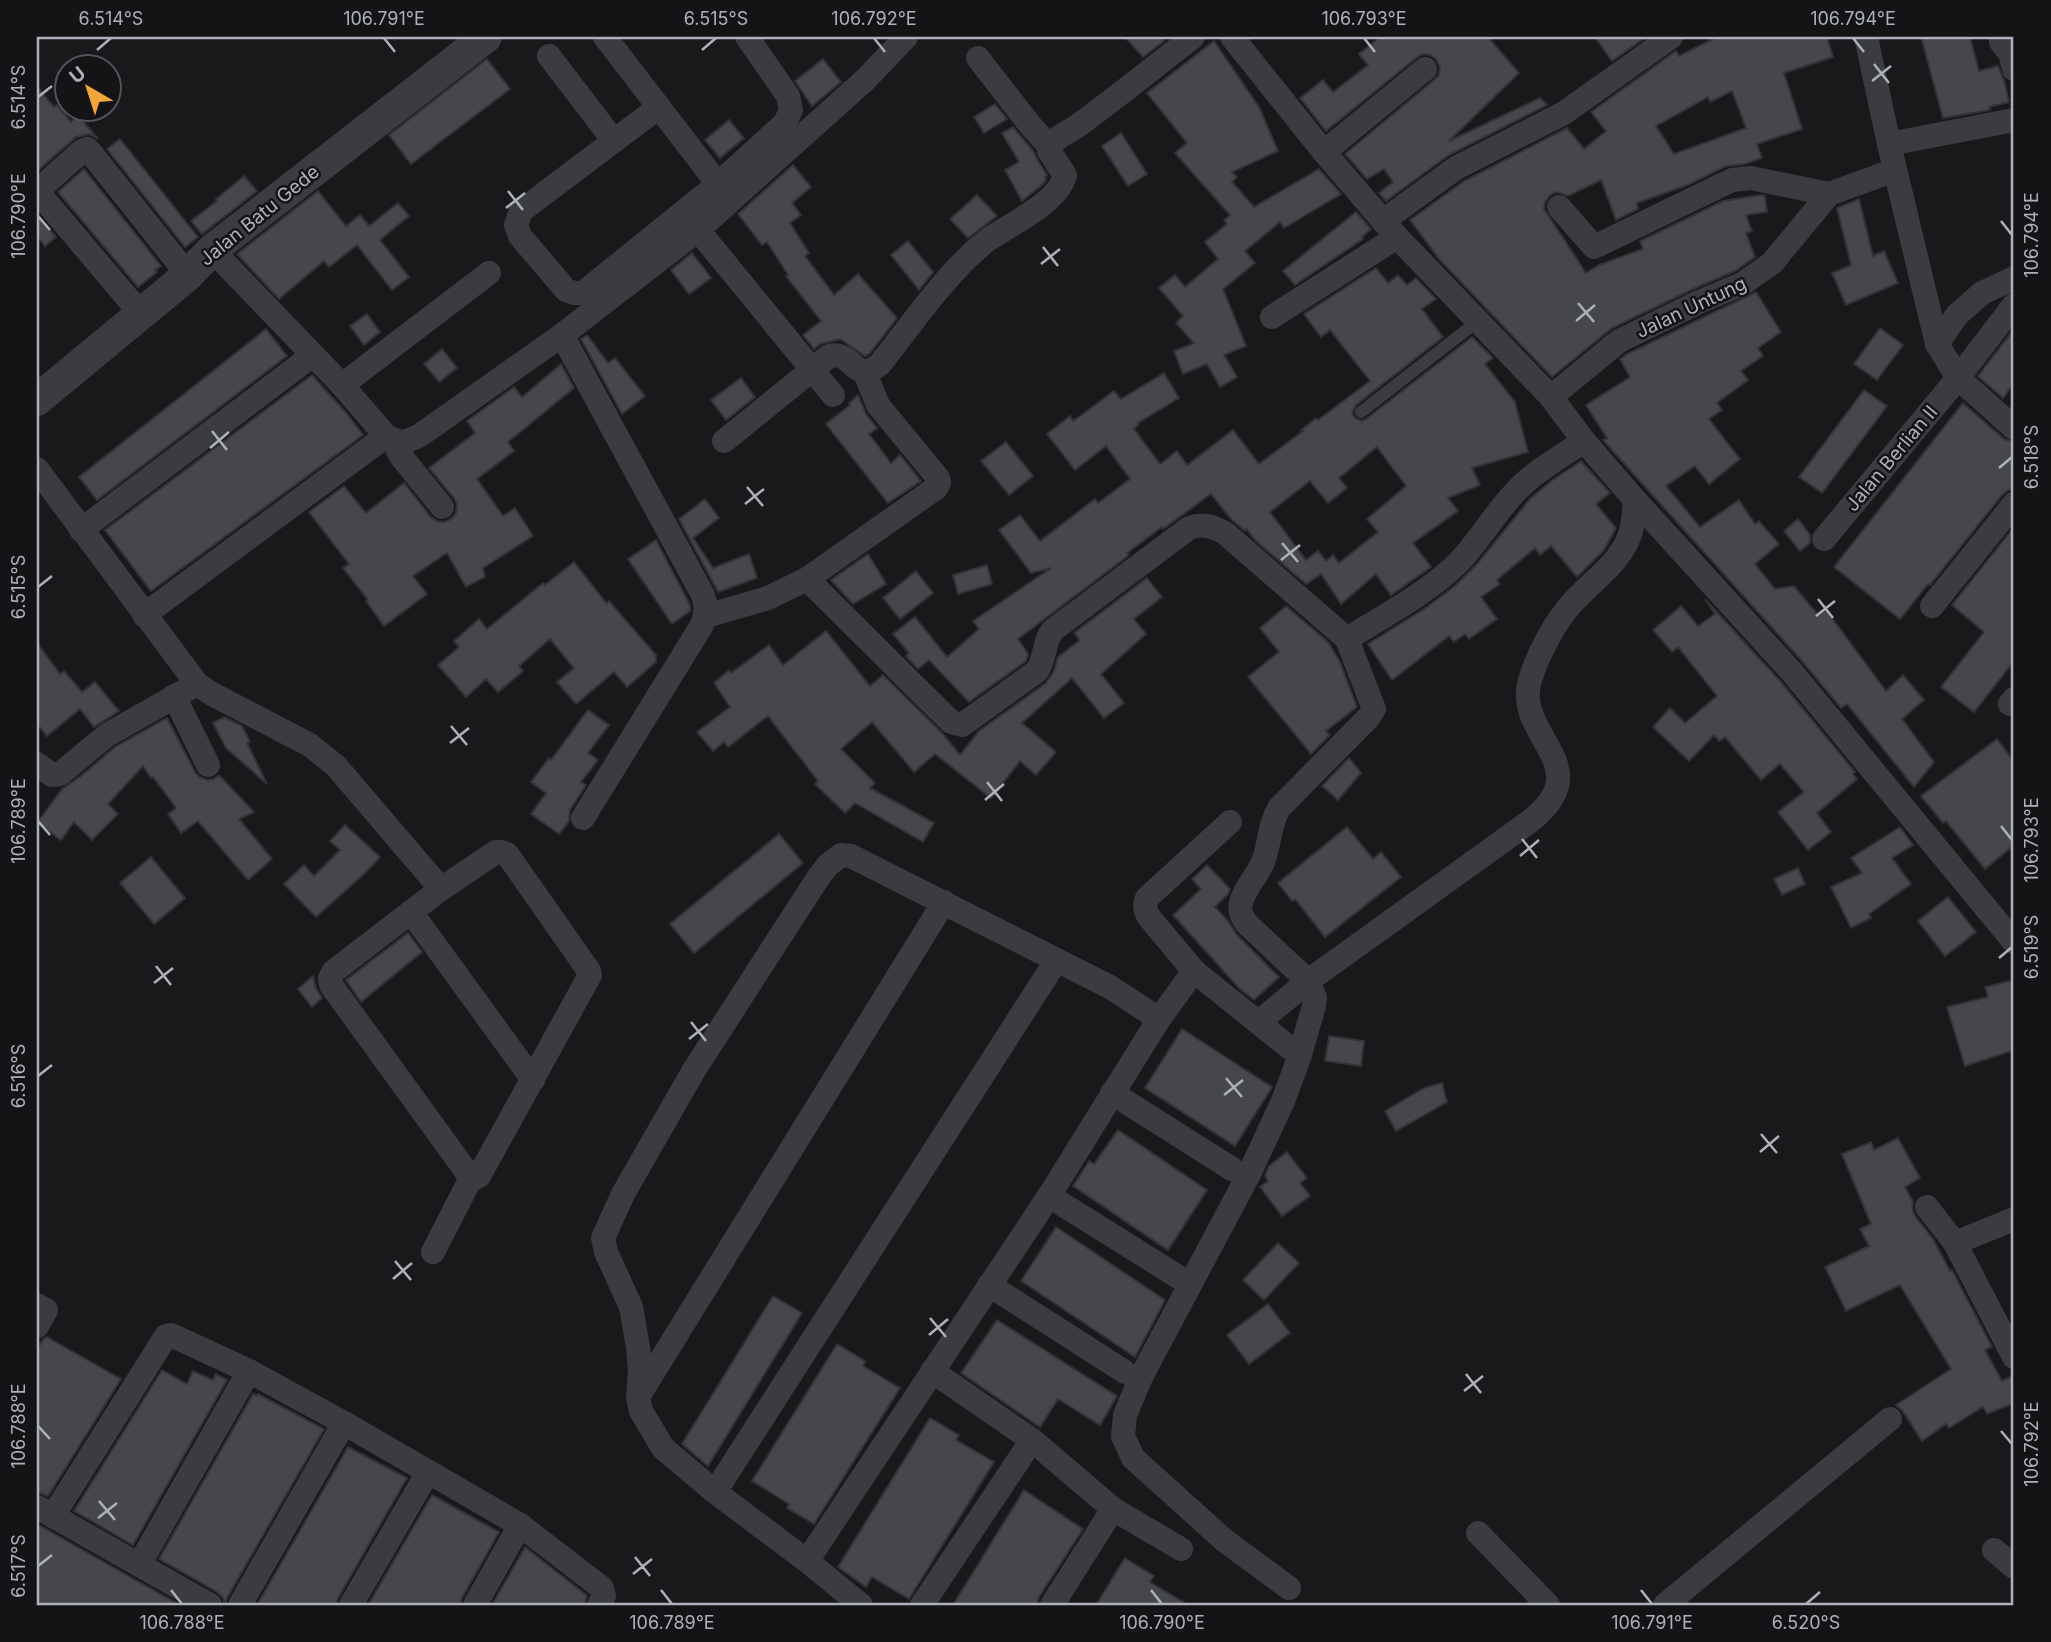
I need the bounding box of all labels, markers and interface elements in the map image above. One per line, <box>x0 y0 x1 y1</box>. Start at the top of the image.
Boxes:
text: 6.514°S <box>79 8 143 29</box>
text: 106.791°E <box>343 8 425 29</box>
text: 6.515°S <box>684 8 748 29</box>
text: 106.792°E <box>831 8 917 29</box>
text: 106.793°E <box>1321 8 1407 29</box>
text: 106.794°E <box>1810 8 1896 29</box>
north arrow <box>52 52 122 122</box>
text: U <box>65 62 90 88</box>
text: 6.514°S <box>8 65 29 129</box>
street label: Jalan Batu Gede <box>195 160 324 271</box>
text: 106.790°E <box>8 173 29 259</box>
text: 106.794°E <box>2021 192 2042 278</box>
street label: Jalan Untung <box>1632 272 1750 343</box>
street label: Jalan Berlian II <box>1840 401 1942 516</box>
text: 6.518°S <box>2021 425 2042 489</box>
text: 6.515°S <box>8 555 29 619</box>
text: 106.789°E <box>8 778 29 864</box>
text: 106.793°E <box>2021 797 2042 883</box>
text: 6.519°S <box>2021 915 2042 979</box>
text: 6.516°S <box>8 1044 29 1108</box>
text: 106.788°E <box>8 1383 29 1469</box>
text: 106.792°E <box>2021 1401 2042 1487</box>
text: 6.517°S <box>8 1534 29 1598</box>
text: 106.788°E <box>139 1612 225 1633</box>
text: 106.789°E <box>629 1612 715 1633</box>
text: 106.790°E <box>1119 1612 1205 1633</box>
text: 106.791°E <box>1611 1612 1693 1633</box>
text: 6.520°S <box>1772 1612 1840 1633</box>

